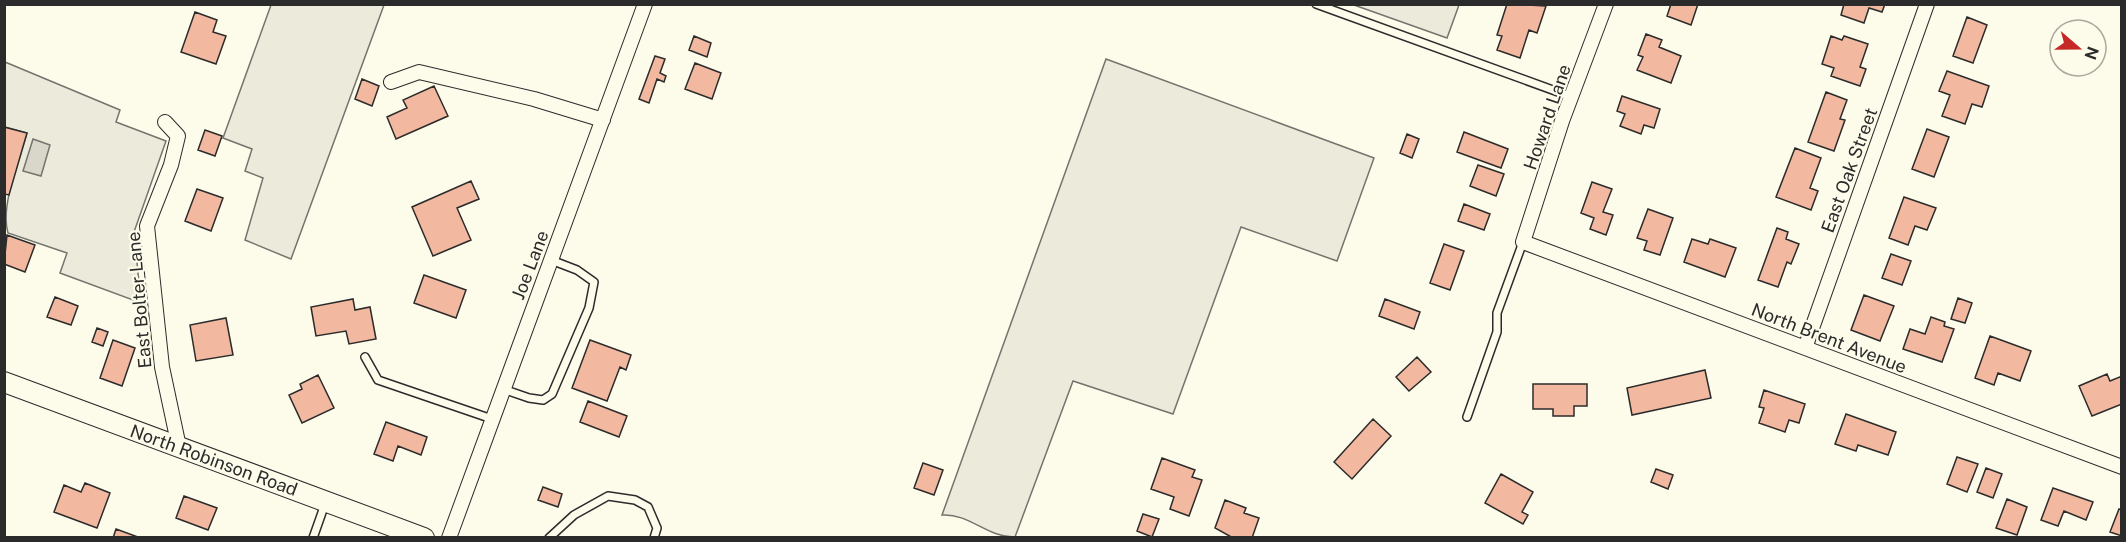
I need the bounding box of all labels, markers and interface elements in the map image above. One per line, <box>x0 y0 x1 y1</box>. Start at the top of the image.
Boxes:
north arrow <box>2048 18 2108 78</box>
text: N <box>2081 44 2103 62</box>
street label: Howard Lane <box>1519 62 1575 172</box>
street label: East Oak Street <box>1817 105 1881 235</box>
street label: Joe Lane <box>507 228 553 302</box>
street label: East Bolter Lane <box>123 231 155 369</box>
street label: North Brent Avenue <box>1748 299 1910 377</box>
street label: North Robinson Road <box>127 420 301 500</box>

